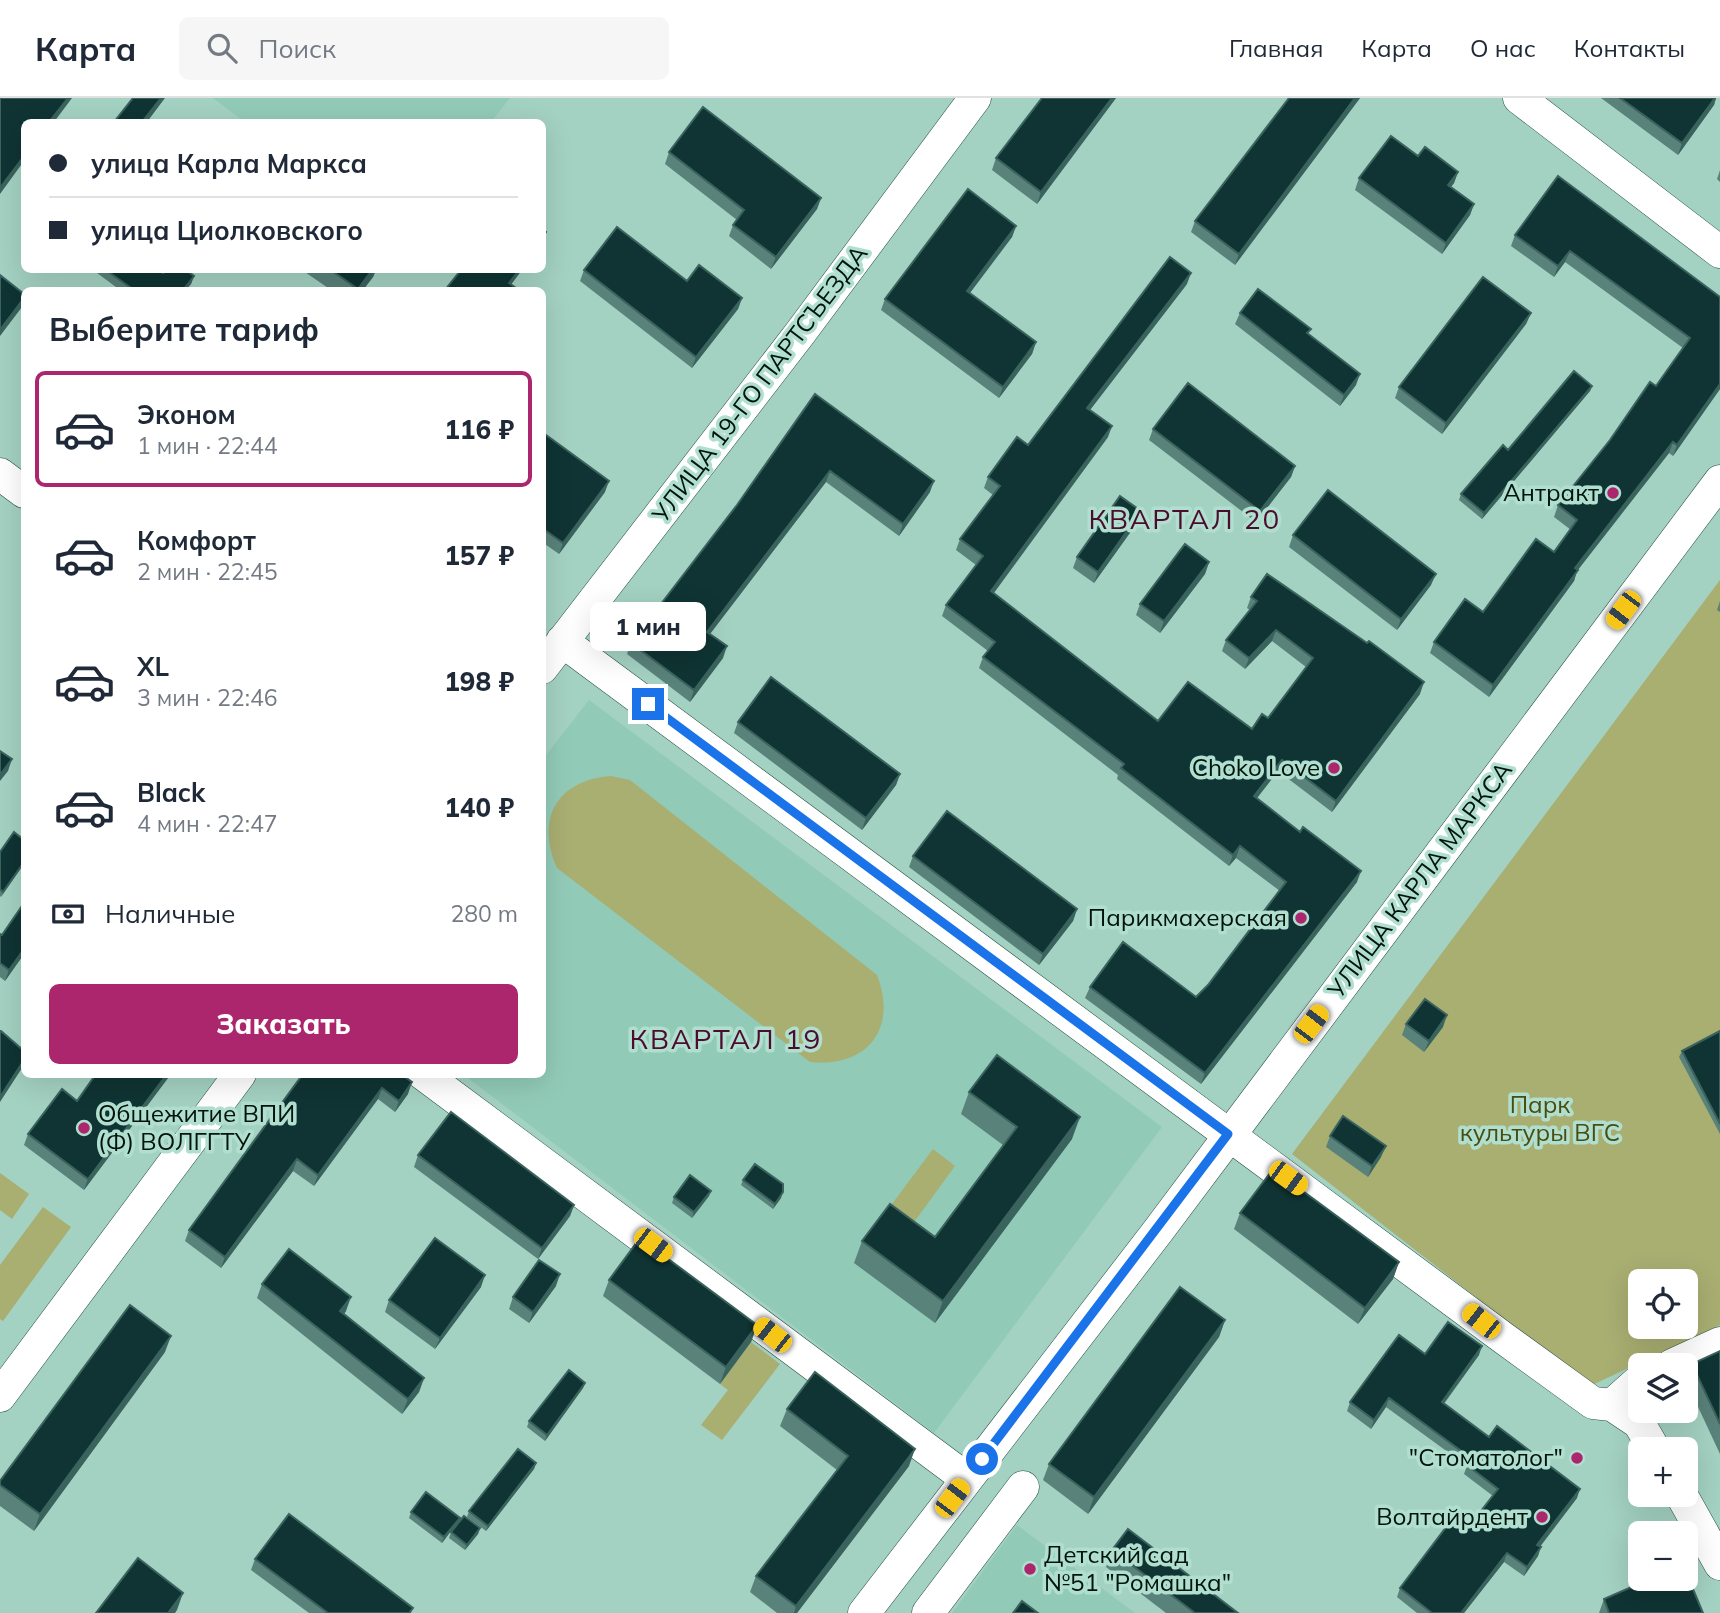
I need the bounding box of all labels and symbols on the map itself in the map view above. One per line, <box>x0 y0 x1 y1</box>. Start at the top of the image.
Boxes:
street label: УЛИЦА 19-ГО ПАРТСЪЕЗДА <box>644 238 874 529</box>
place label: Антракт <box>1503 477 1599 507</box>
marker: Антракт <box>1605 485 1621 501</box>
district label: КВАРТАЛ 20 <box>1089 501 1281 536</box>
car <box>1602 587 1645 633</box>
callout: 1 мин <box>590 602 706 652</box>
route end <box>632 688 664 720</box>
place label: Choko Love <box>1192 752 1320 782</box>
street label: УЛИЦА КАРЛА МАРКСА <box>1320 755 1518 1004</box>
marker: Choko Love <box>1326 760 1342 776</box>
place label: Парикмахерская <box>1088 902 1287 932</box>
marker: Парикмахерская <box>1293 910 1309 926</box>
car <box>1290 1001 1333 1047</box>
district label: КВАРТАЛ 19 <box>630 1021 822 1056</box>
park label: Парк культуры ВГС <box>1460 1089 1620 1147</box>
place label: Общежитие ВПИ (Ф) ВОЛГГТУ <box>98 1098 295 1156</box>
marker: Общежитие ВПИ (Ф) ВОЛГГТУ <box>76 1120 92 1136</box>
car <box>1265 1157 1312 1199</box>
car <box>630 1224 677 1266</box>
car <box>1458 1300 1505 1342</box>
car <box>749 1314 796 1356</box>
place label: "Стоматолог" <box>1409 1442 1563 1472</box>
route start <box>966 1443 998 1475</box>
marker: "Стоматолог" <box>1569 1450 1585 1466</box>
car <box>931 1475 974 1521</box>
place label: Волтайрдент <box>1376 1501 1528 1531</box>
marker: Волтайрдент <box>1534 1509 1550 1525</box>
place label: Детский сад №51 "Ромашка" <box>1044 1539 1231 1597</box>
marker: Детский сад №51 "Ромашка" <box>1022 1561 1038 1577</box>

